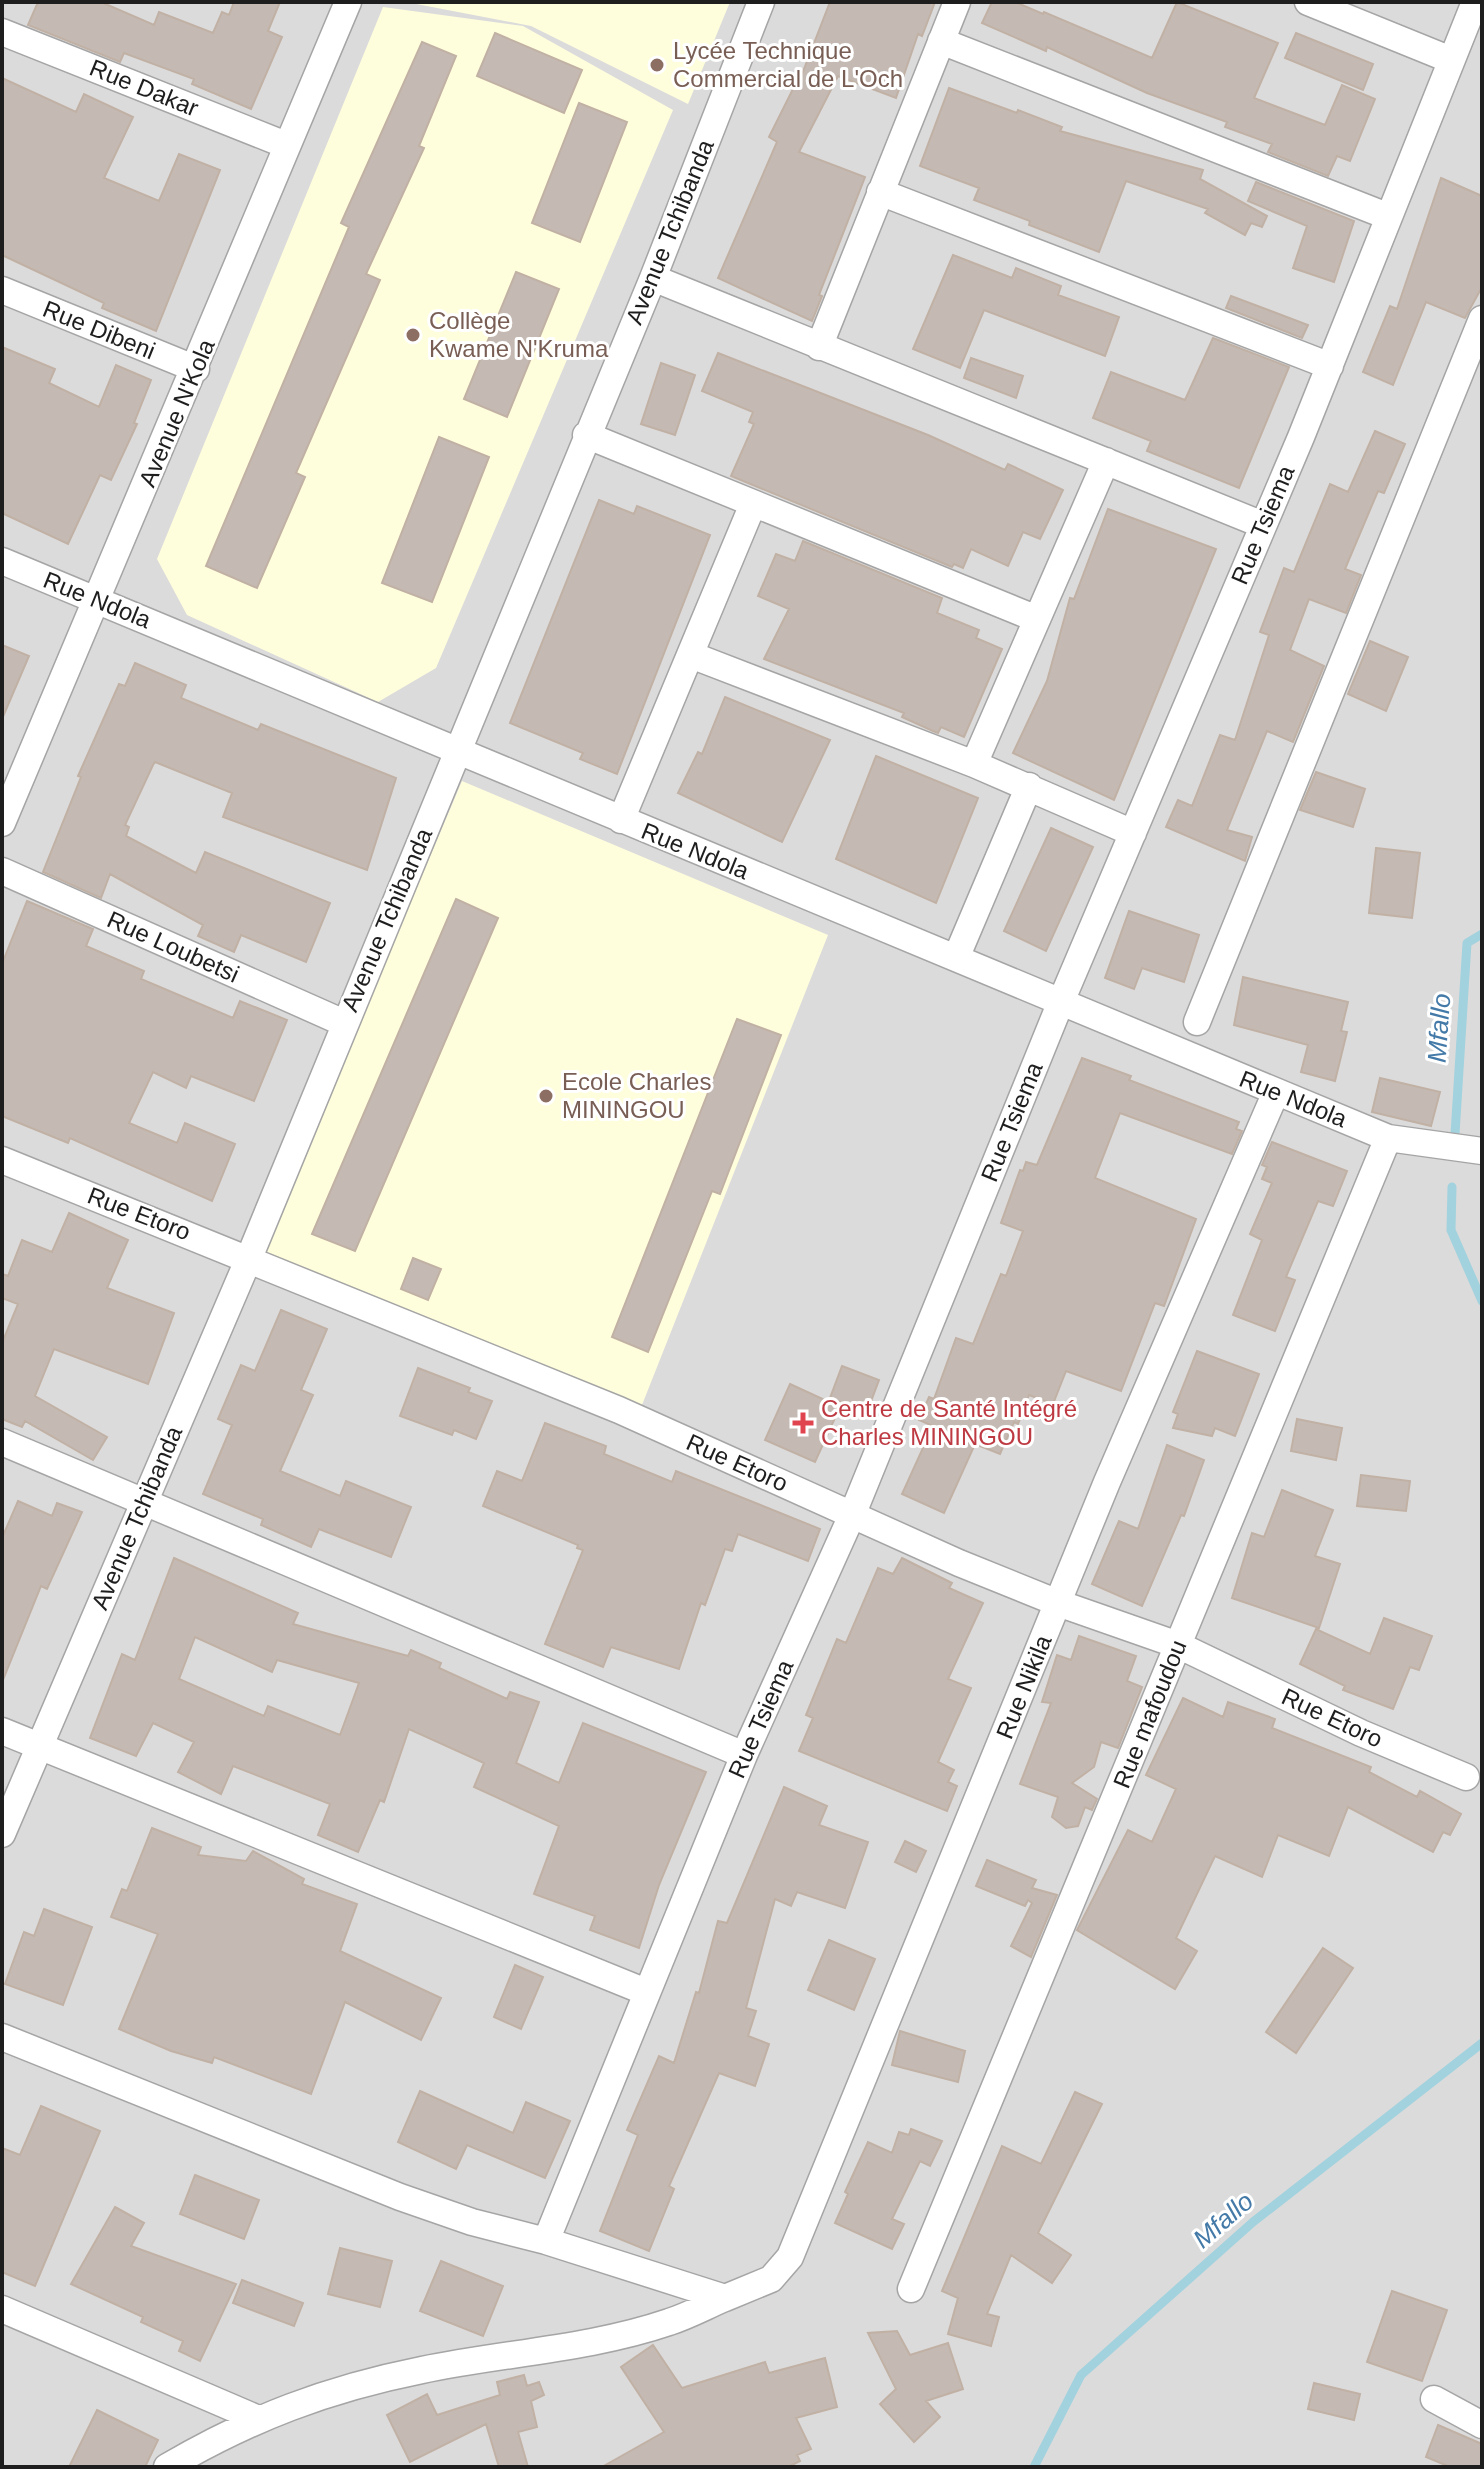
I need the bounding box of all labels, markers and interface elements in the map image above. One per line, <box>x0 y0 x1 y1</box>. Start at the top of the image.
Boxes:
place label: Lycée Technique Commercial de L'Och <box>673 37 903 92</box>
street label: Rue Dakar <box>86 54 202 122</box>
marker: Lycée Technique Commercial de L'Och <box>648 56 666 74</box>
street label: Avenue Tchibanda <box>620 135 719 328</box>
street label: Rue Dibeni <box>39 295 159 364</box>
place label: Collège Kwame N'Kruma <box>429 307 609 362</box>
marker: Collège Kwame N'Kruma <box>404 326 422 344</box>
street label: Avenue N'Kola <box>133 334 220 491</box>
street label: Rue Tsiema <box>1225 461 1300 588</box>
street label: Rue Ndola <box>40 566 155 634</box>
street label: Rue Ndola <box>638 817 753 885</box>
street label: Avenue Tchibanda <box>336 823 438 1016</box>
street label: Rue Loubetsi <box>103 905 243 988</box>
water label: Mfallo <box>1422 992 1456 1064</box>
street label: Rue Tsiema <box>975 1058 1048 1185</box>
street label: Rue Ndola <box>1236 1065 1351 1133</box>
place label: Ecole Charles MININGOU <box>562 1068 711 1123</box>
marker: Ecole Charles MININGOU <box>537 1087 555 1105</box>
street label: Rue Etoro <box>84 1182 194 1245</box>
place label: Centre de Santé Intégré Charles MININGOU <box>821 1395 1077 1450</box>
marker: Centre de Santé Intégré Charles MININGOU <box>792 1412 814 1434</box>
street label: Avenue Tchibanda <box>86 1421 188 1614</box>
street label: Rue Etoro <box>682 1428 792 1497</box>
street label: Rue Nikila <box>991 1630 1057 1743</box>
street label: Rue mafoudou <box>1108 1636 1192 1792</box>
street label: Rue Tsiema <box>723 1655 799 1782</box>
street label: Rue Etoro <box>1278 1682 1387 1753</box>
water label: Mfallo <box>1187 2186 1259 2254</box>

